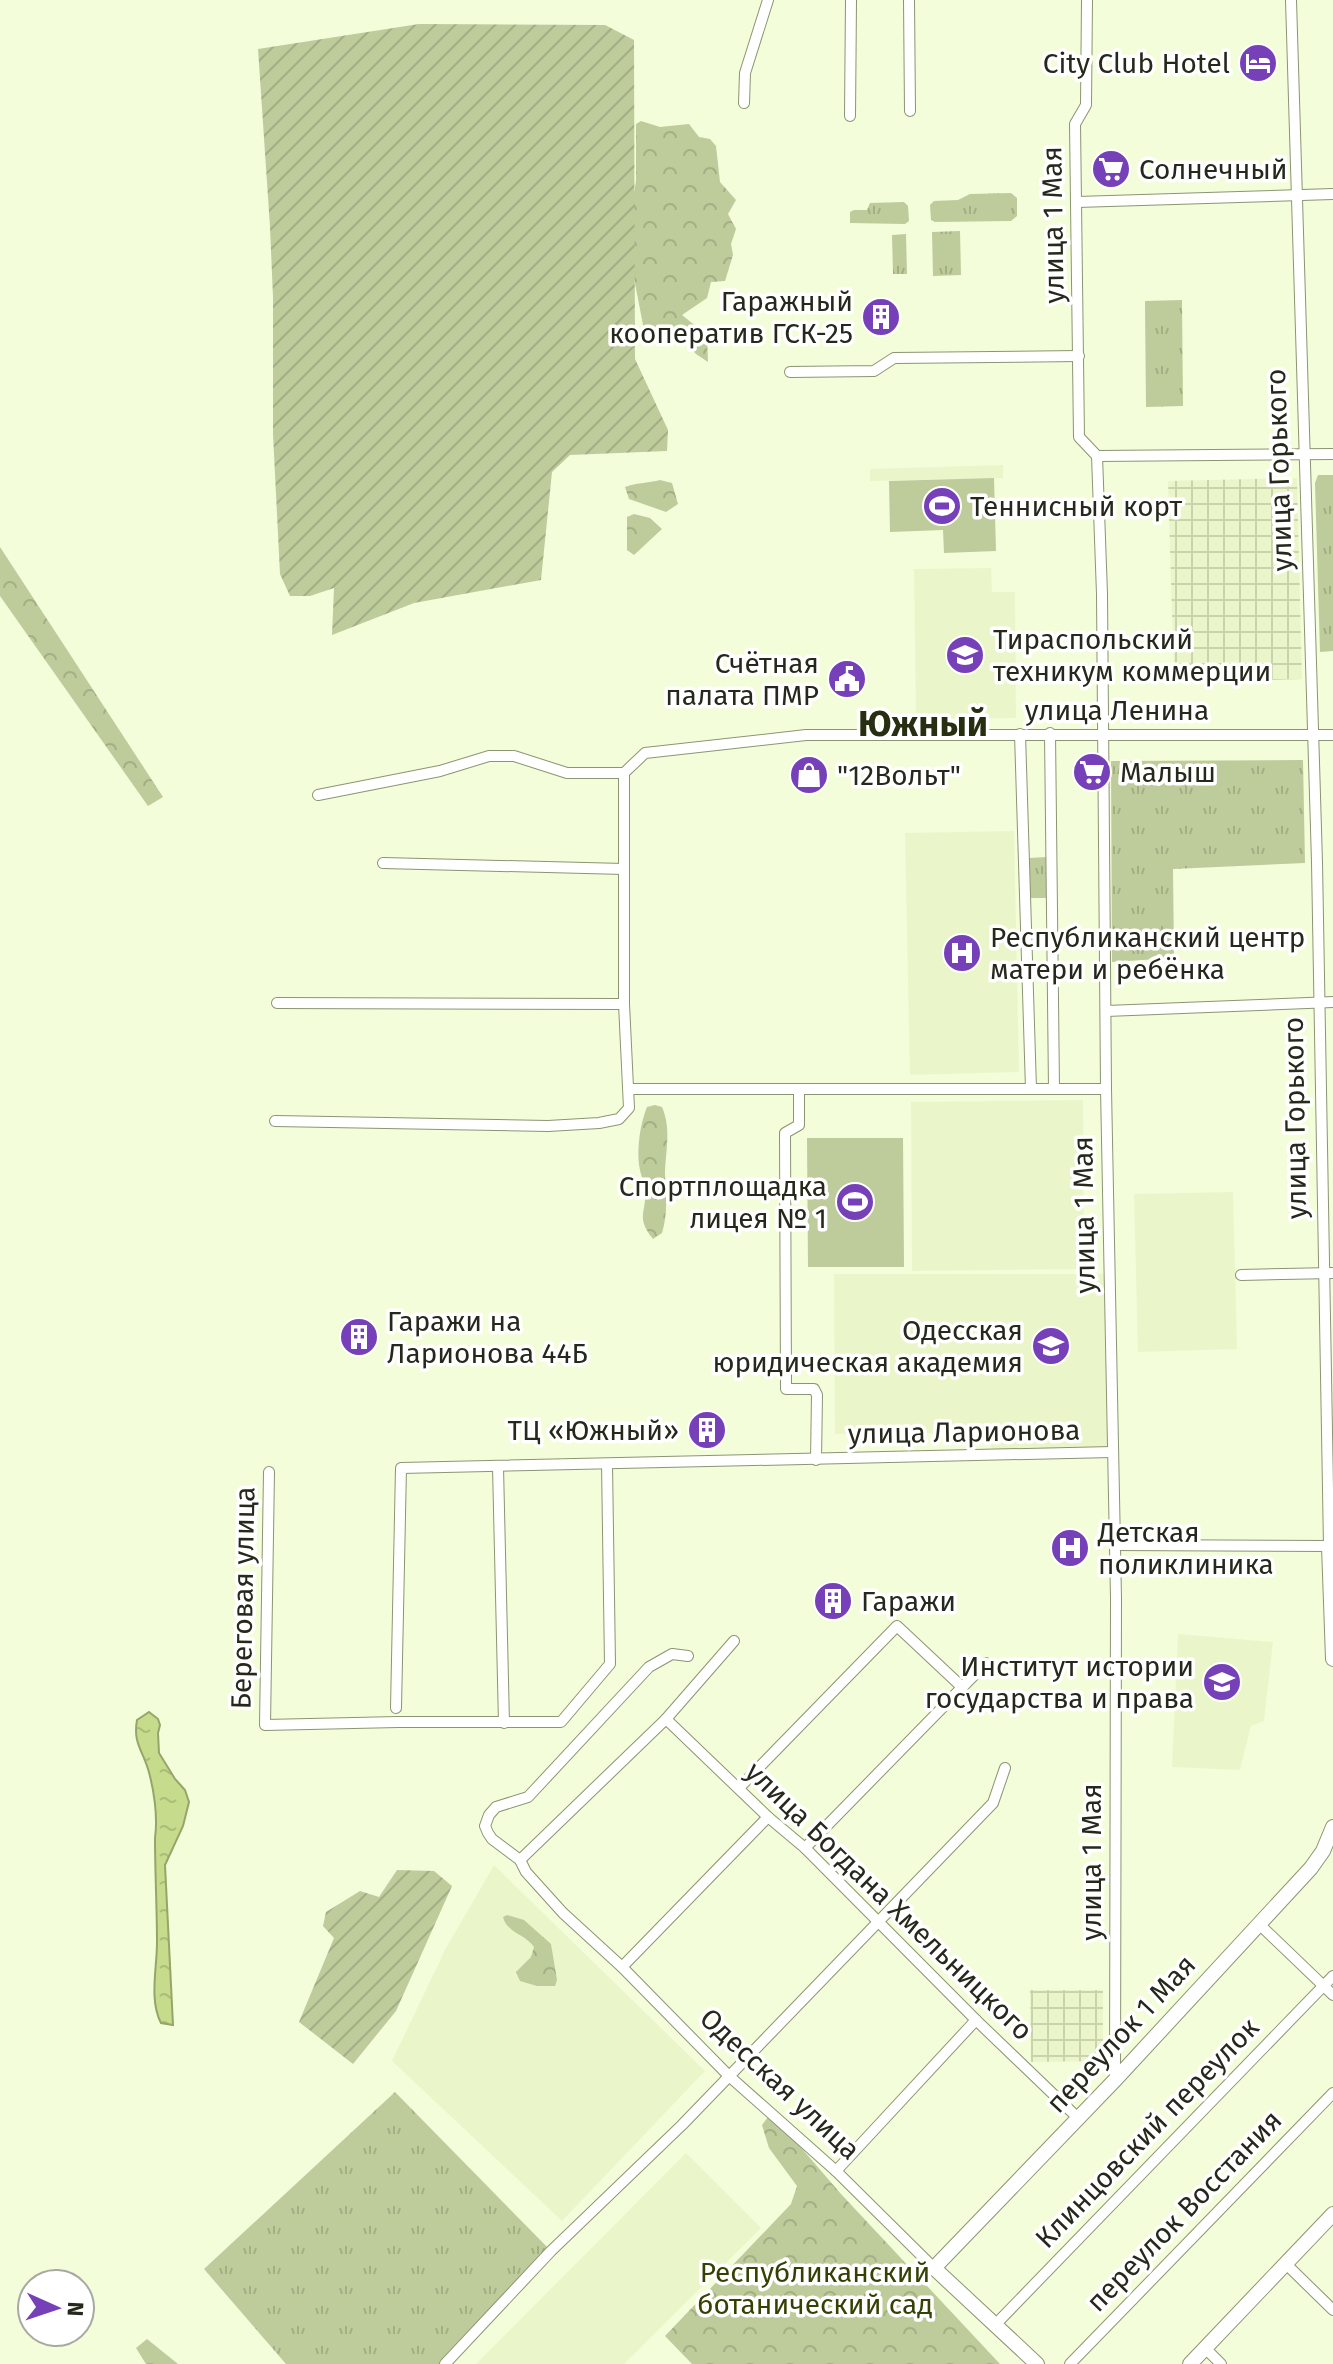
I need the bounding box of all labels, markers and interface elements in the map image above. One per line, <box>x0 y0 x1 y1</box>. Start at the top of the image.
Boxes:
hotel icon: City Club Hotel <box>1237 42 1279 84</box>
place label: City Club Hotel <box>1043 47 1230 80</box>
street label: улица 1 Мая <box>1035 146 1071 304</box>
supermarket icon: Солнечный <box>1090 148 1132 190</box>
place label: Солнечный <box>1139 153 1288 186</box>
place label: Гаражный кооператив ГСК-25 <box>609 285 853 350</box>
building icon: Гаражный кооператив ГСК-25 <box>860 296 902 338</box>
street label: улица Горького <box>1259 368 1299 572</box>
sports icon: Теннисный корт <box>921 485 963 527</box>
place label: Теннисный корт <box>970 490 1183 523</box>
place label: Тираспольский техникум коммерции <box>993 623 1271 688</box>
school or university icon: Тираспольский техникум коммерции <box>944 634 986 676</box>
place label: Счётная палата ПМР <box>665 647 819 712</box>
public building icon: Счётная палата ПМР <box>826 658 868 700</box>
street label: улица Ленина <box>1025 694 1209 727</box>
district label: Южный <box>858 702 988 746</box>
supermarket icon: Малыш <box>1071 751 1113 793</box>
shop icon: "12Вольт" <box>788 754 830 796</box>
place label: Малыш <box>1120 756 1216 789</box>
place label: "12Вольт" <box>837 759 961 792</box>
place label: Республиканский центр матери и ребёнка <box>990 921 1305 986</box>
hospital icon: Республиканский центр матери и ребёнка <box>941 932 983 974</box>
street label: улица Горького <box>1277 1016 1313 1220</box>
street label: улица 1 Мая <box>1066 1136 1102 1294</box>
place label: Спортплощадка лицея № 1 <box>619 1170 827 1235</box>
sports icon: Спортплощадка лицея № 1 <box>834 1181 876 1223</box>
place label: Гаражи на Ларионова 44Б <box>387 1305 588 1370</box>
place label: Одесская юридическая академия <box>712 1314 1023 1379</box>
building icon: Гаражи на Ларионова 44Б <box>338 1316 380 1358</box>
school or university icon: Одесская юридическая академия <box>1030 1325 1072 1367</box>
building icon: ТЦ «Южный» <box>686 1409 728 1451</box>
street label: улица Ларионова <box>847 1413 1081 1451</box>
place label: ТЦ «Южный» <box>508 1414 679 1447</box>
street label: Береговая улица <box>225 1486 261 1710</box>
place label: Детская поликлиника <box>1097 1516 1274 1581</box>
hospital icon: Детская поликлиника <box>1049 1527 1091 1569</box>
building icon: Гаражи <box>812 1580 854 1622</box>
place label: Гаражи <box>861 1585 956 1618</box>
place label: Институт истории государства и права <box>925 1650 1194 1715</box>
school or university icon: Институт истории государства и права <box>1201 1661 1243 1703</box>
street label: улица Богдана Хмельницкого <box>739 1755 1039 2047</box>
street label: улица 1 Мая <box>1075 1783 1108 1941</box>
street label: переулок 1 Мая <box>1040 1948 1202 2120</box>
street label: Одесская улица <box>693 2002 867 2166</box>
street label: Клинцовский переулок <box>1028 2011 1266 2255</box>
street label: переулок Восстания <box>1080 2104 1288 2318</box>
park label: Республиканский ботанический сад <box>697 2256 933 2321</box>
north arrow <box>16 2268 96 2348</box>
text: N <box>62 2301 89 2317</box>

